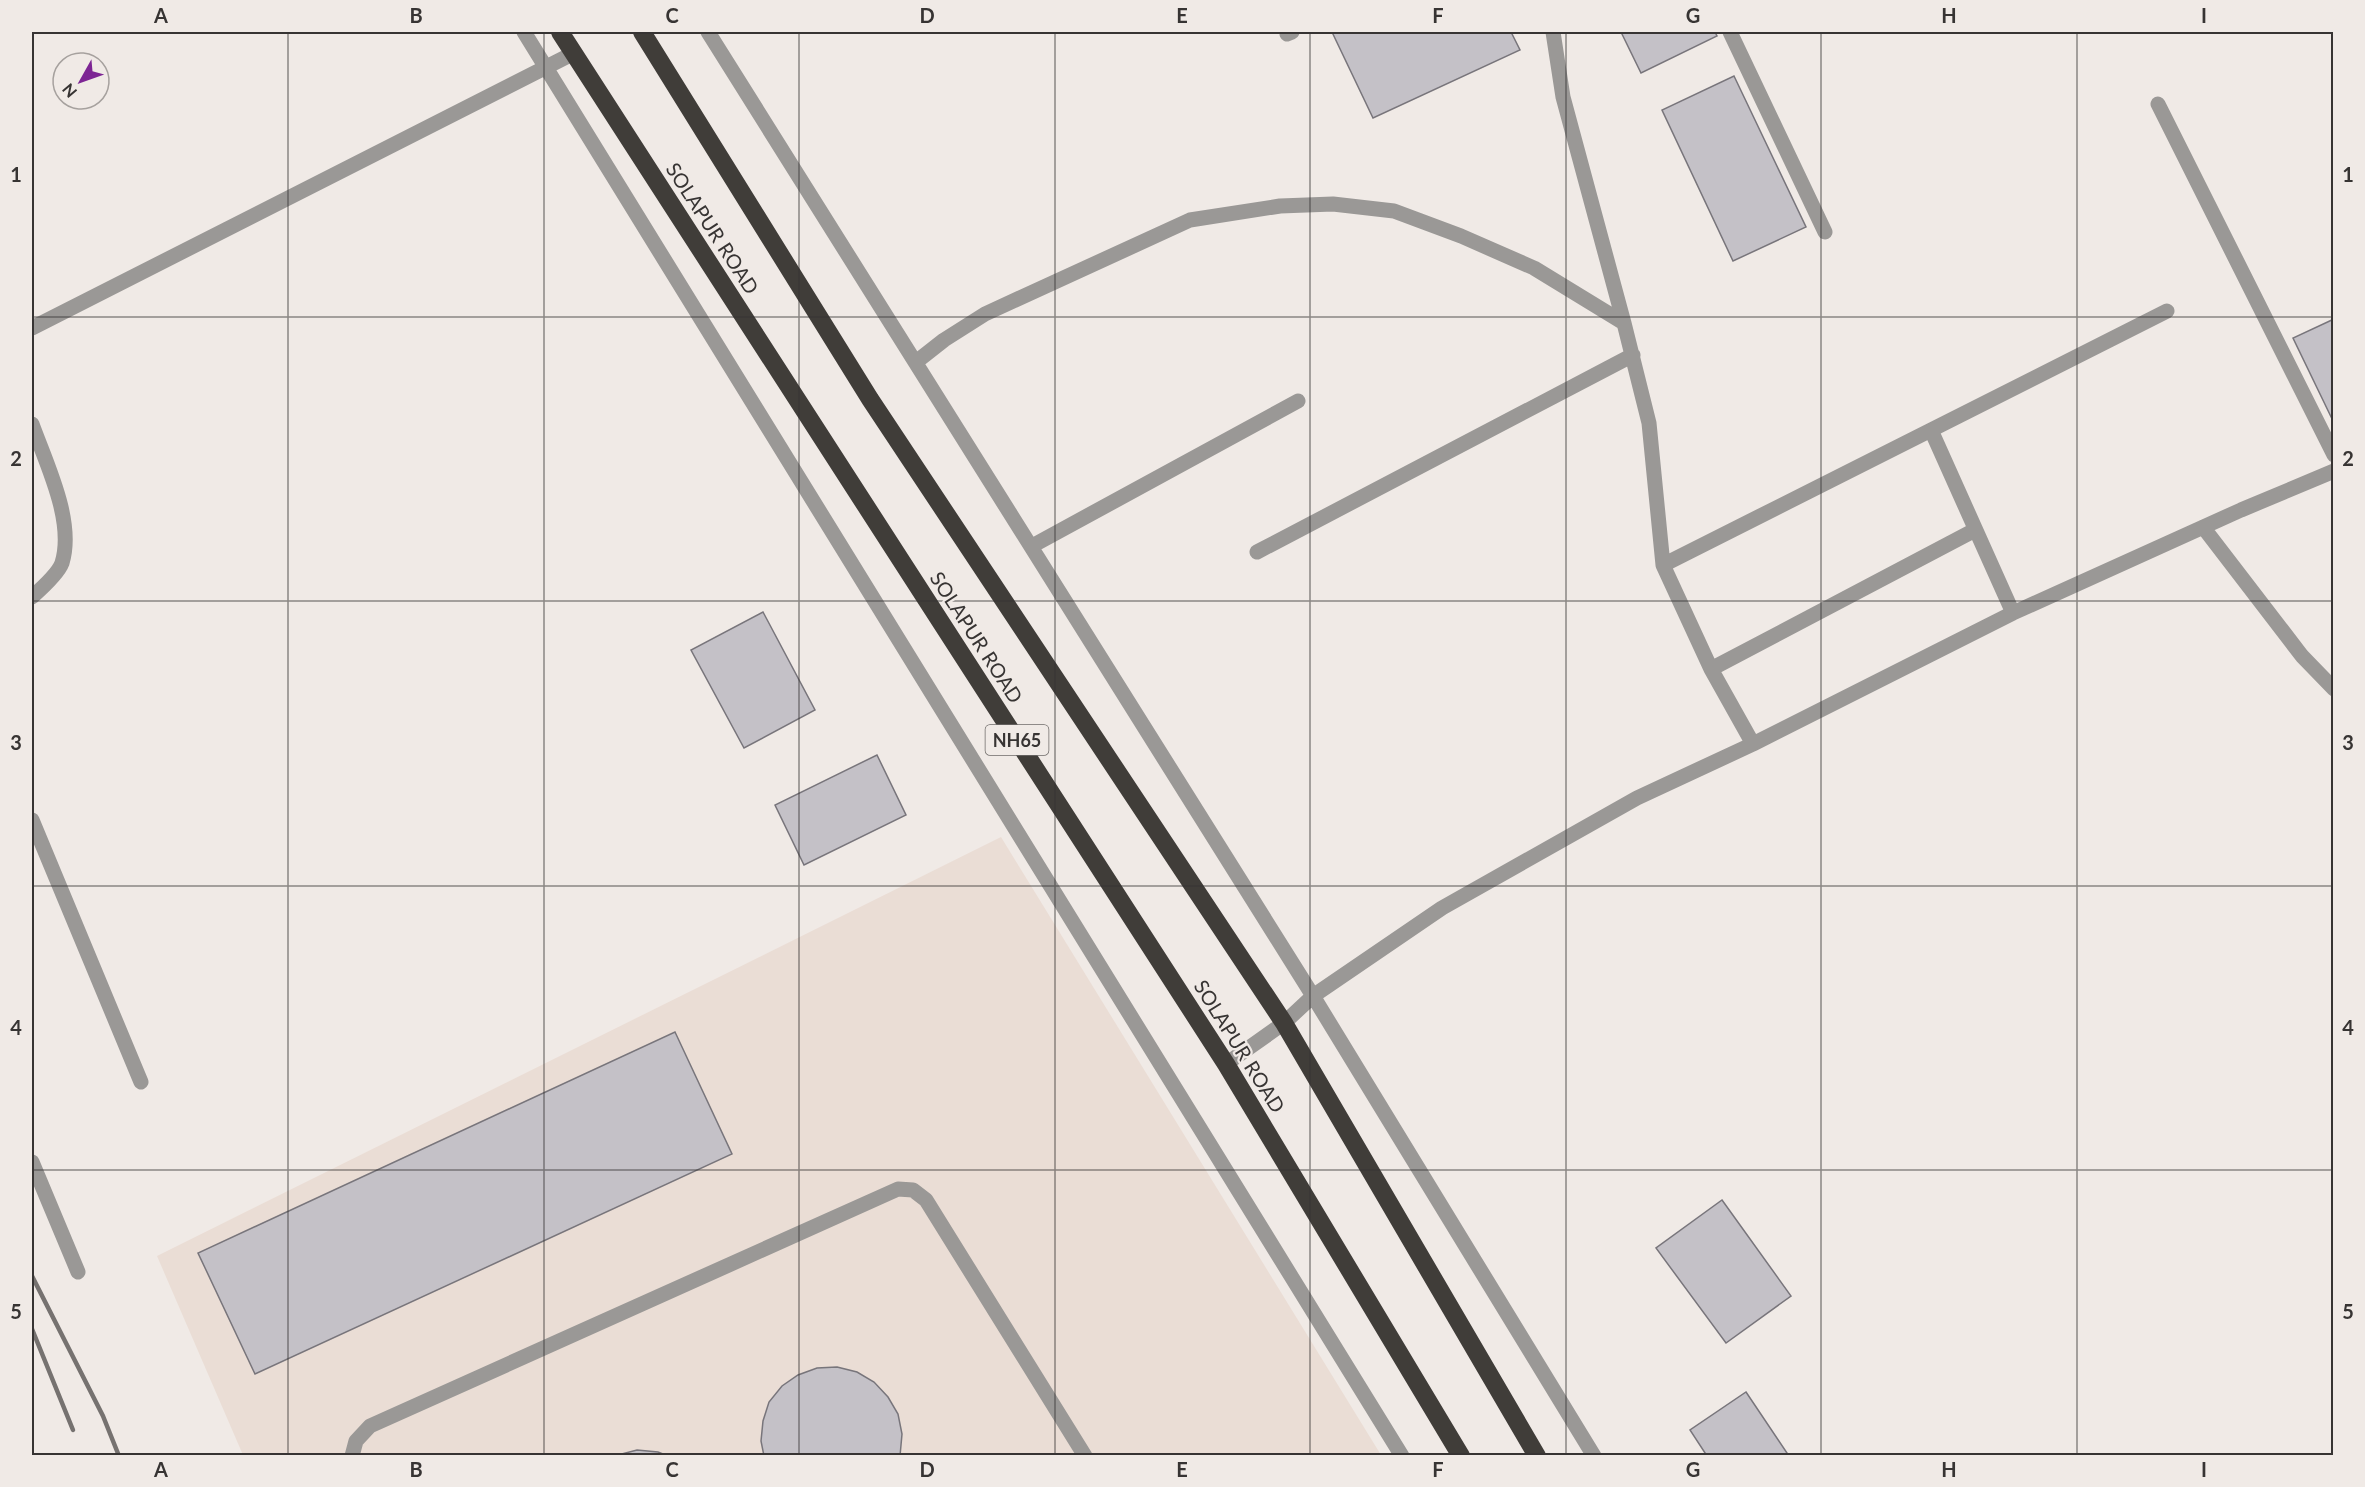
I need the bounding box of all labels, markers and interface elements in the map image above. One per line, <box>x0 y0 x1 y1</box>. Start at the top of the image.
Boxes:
text: A <box>153 3 168 27</box>
text: B <box>409 3 423 27</box>
text: C <box>665 3 679 27</box>
text: D <box>919 3 935 27</box>
text: E <box>1176 3 1188 27</box>
text: F <box>1432 3 1444 27</box>
text: G <box>1686 3 1700 27</box>
text: H <box>1941 3 1957 27</box>
text: I <box>2201 3 2207 27</box>
north arrow <box>51 51 111 111</box>
text: N <box>58 80 80 102</box>
street label: SOLAPUR ROAD <box>662 158 764 298</box>
text: 1 <box>10 162 22 186</box>
text: 1 <box>2342 162 2354 186</box>
text: 2 <box>10 446 22 470</box>
text: 2 <box>2342 446 2354 470</box>
street label: SOLAPUR ROAD <box>926 567 1028 707</box>
road number: NH65 <box>986 725 1048 755</box>
text: 3 <box>10 730 22 754</box>
text: 3 <box>2342 730 2354 754</box>
street label: SOLAPUR ROAD <box>1190 975 1290 1117</box>
text: 4 <box>10 1015 22 1039</box>
text: 4 <box>2342 1015 2354 1039</box>
text: 5 <box>10 1299 22 1323</box>
text: 5 <box>2342 1299 2354 1323</box>
text: A <box>153 1457 168 1481</box>
text: B <box>409 1457 423 1481</box>
text: C <box>665 1457 679 1481</box>
text: D <box>919 1457 935 1481</box>
text: E <box>1176 1457 1188 1481</box>
text: F <box>1432 1457 1444 1481</box>
text: G <box>1686 1457 1700 1481</box>
text: H <box>1941 1457 1957 1481</box>
text: I <box>2201 1457 2207 1481</box>

